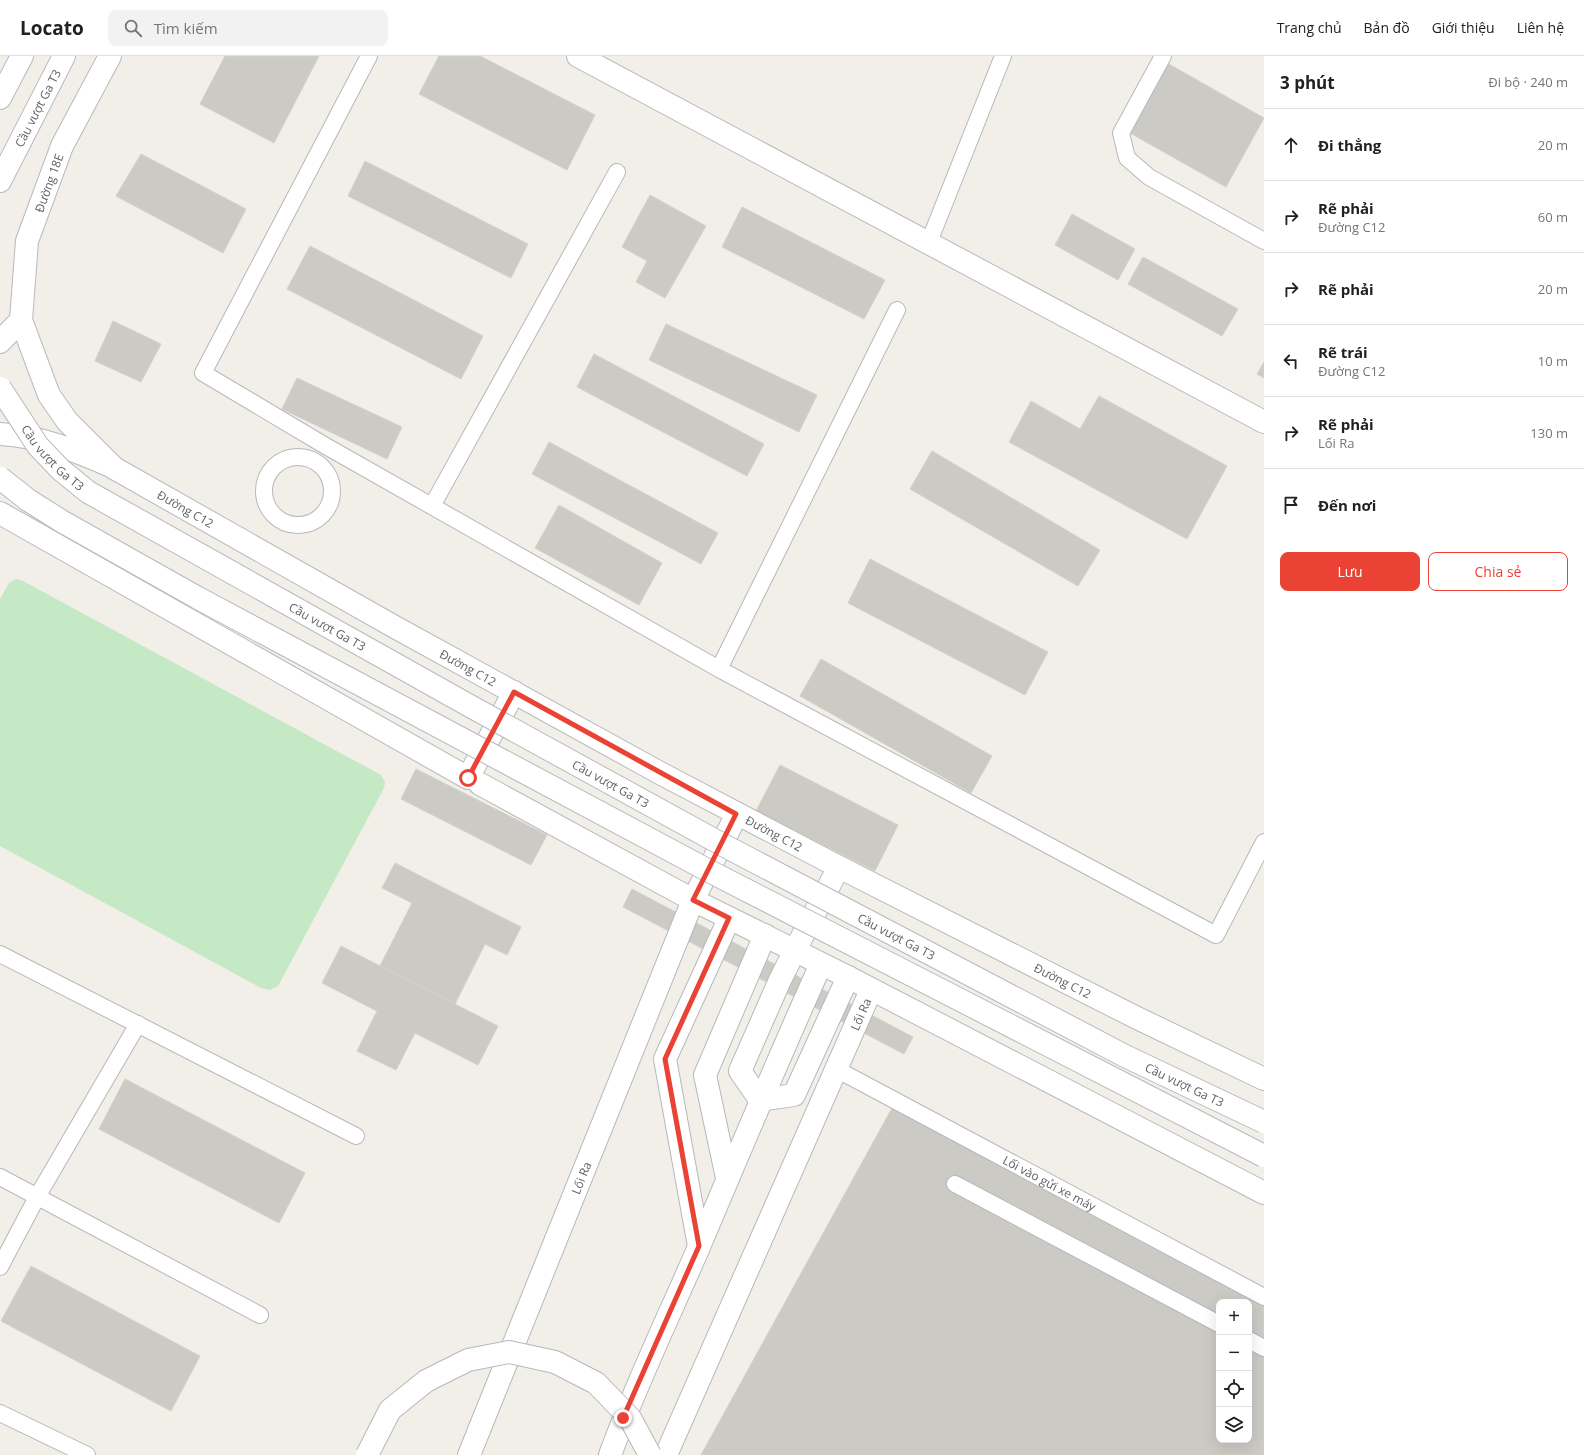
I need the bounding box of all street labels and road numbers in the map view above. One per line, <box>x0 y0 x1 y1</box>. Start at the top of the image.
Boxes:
street label: Cầu vượt Ga T3 <box>10 66 64 150</box>
street label: Đường 18E <box>31 151 67 215</box>
street label: Cầu vượt Ga T3 <box>18 421 88 494</box>
street label: Đường C12 <box>154 486 217 531</box>
street label: Cầu vượt Ga T3 <box>286 598 369 655</box>
street label: Đường C12 <box>437 645 500 690</box>
street label: Cầu vượt Ga T3 <box>569 755 653 811</box>
street label: Đường C12 <box>743 811 806 855</box>
street label: Cầu vượt Ga T3 <box>855 909 939 964</box>
street label: Đường C12 <box>1031 959 1094 1002</box>
street label: Lối Ra <box>846 995 875 1033</box>
street label: Cầu vượt Ga T3 <box>1142 1058 1227 1110</box>
street label: Lối vào gửi xe máy <box>1000 1151 1100 1215</box>
street label: Lối Ra <box>567 1159 595 1197</box>

